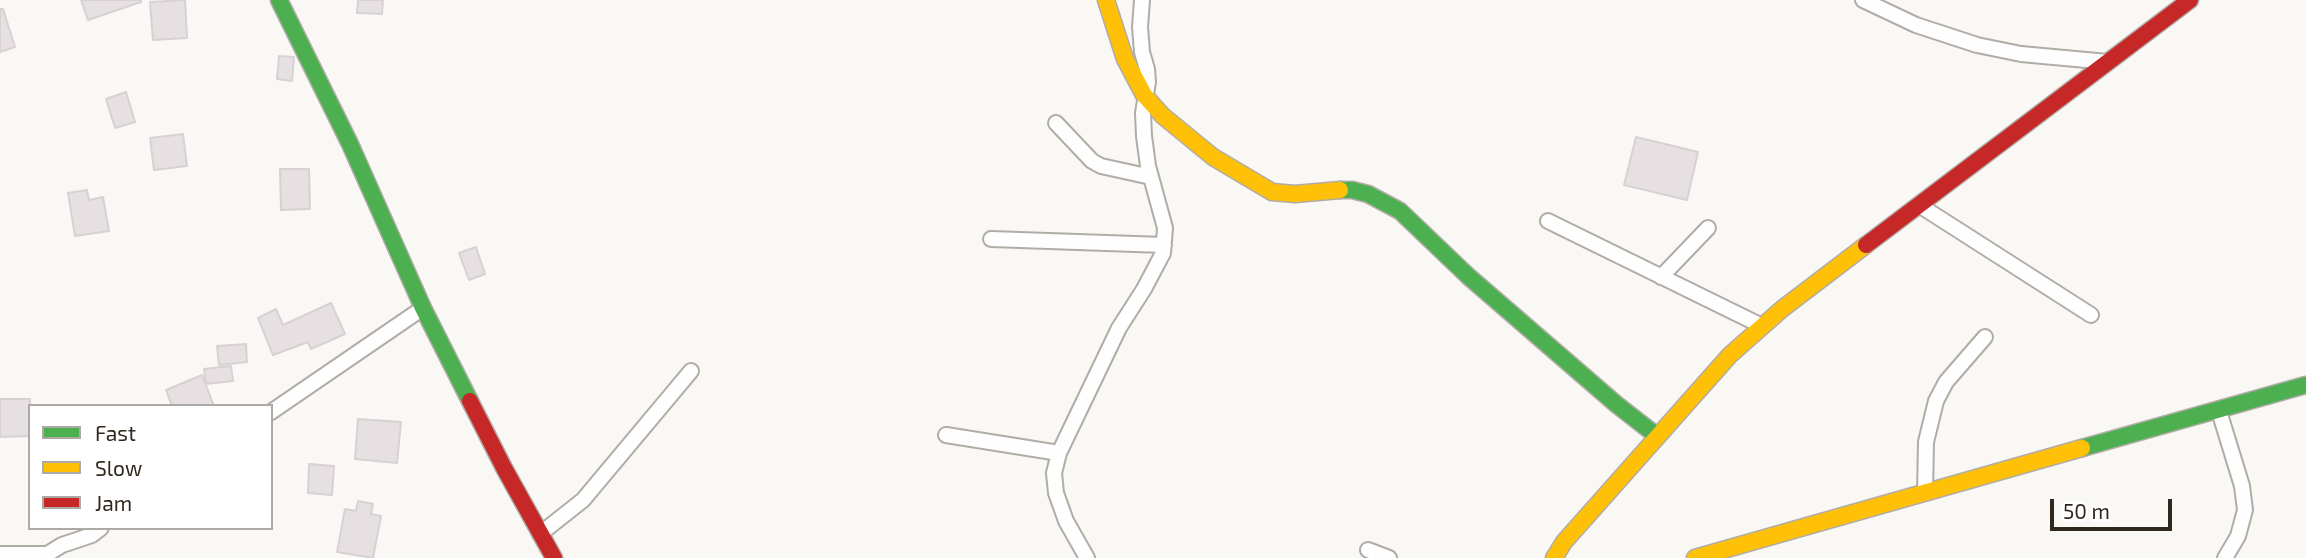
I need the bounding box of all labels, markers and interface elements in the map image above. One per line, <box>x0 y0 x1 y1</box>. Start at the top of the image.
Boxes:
legend <box>28 404 273 530</box>
text: Fast <box>95 420 136 445</box>
text: Slow <box>95 455 142 480</box>
scale bar <box>2054 484 2176 528</box>
text: Jam <box>95 490 132 515</box>
text: 50 m <box>2063 498 2110 523</box>

